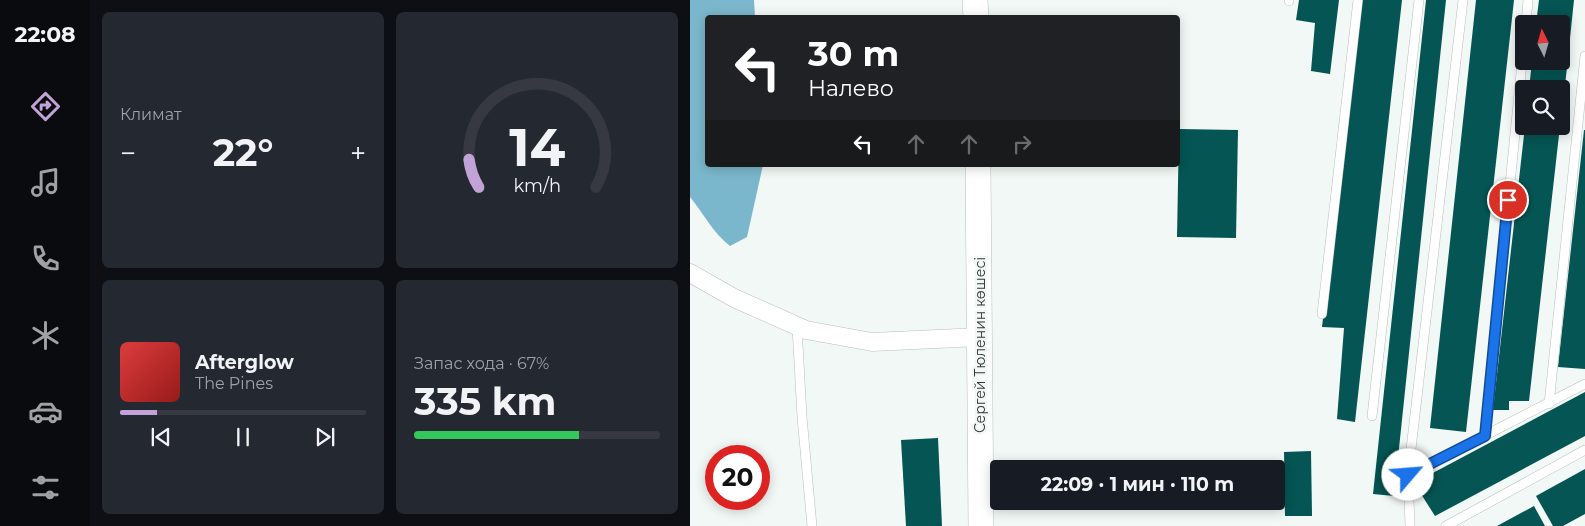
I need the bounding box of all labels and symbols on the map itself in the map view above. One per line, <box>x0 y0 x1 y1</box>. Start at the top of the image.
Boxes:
north arrow <box>1515 15 1570 70</box>
pin <box>1487 179 1529 221</box>
street label: Сергей Тюленин көшесі <box>971 257 989 433</box>
speed limit sign: 20 <box>705 445 770 510</box>
position arrow <box>1381 448 1433 500</box>

